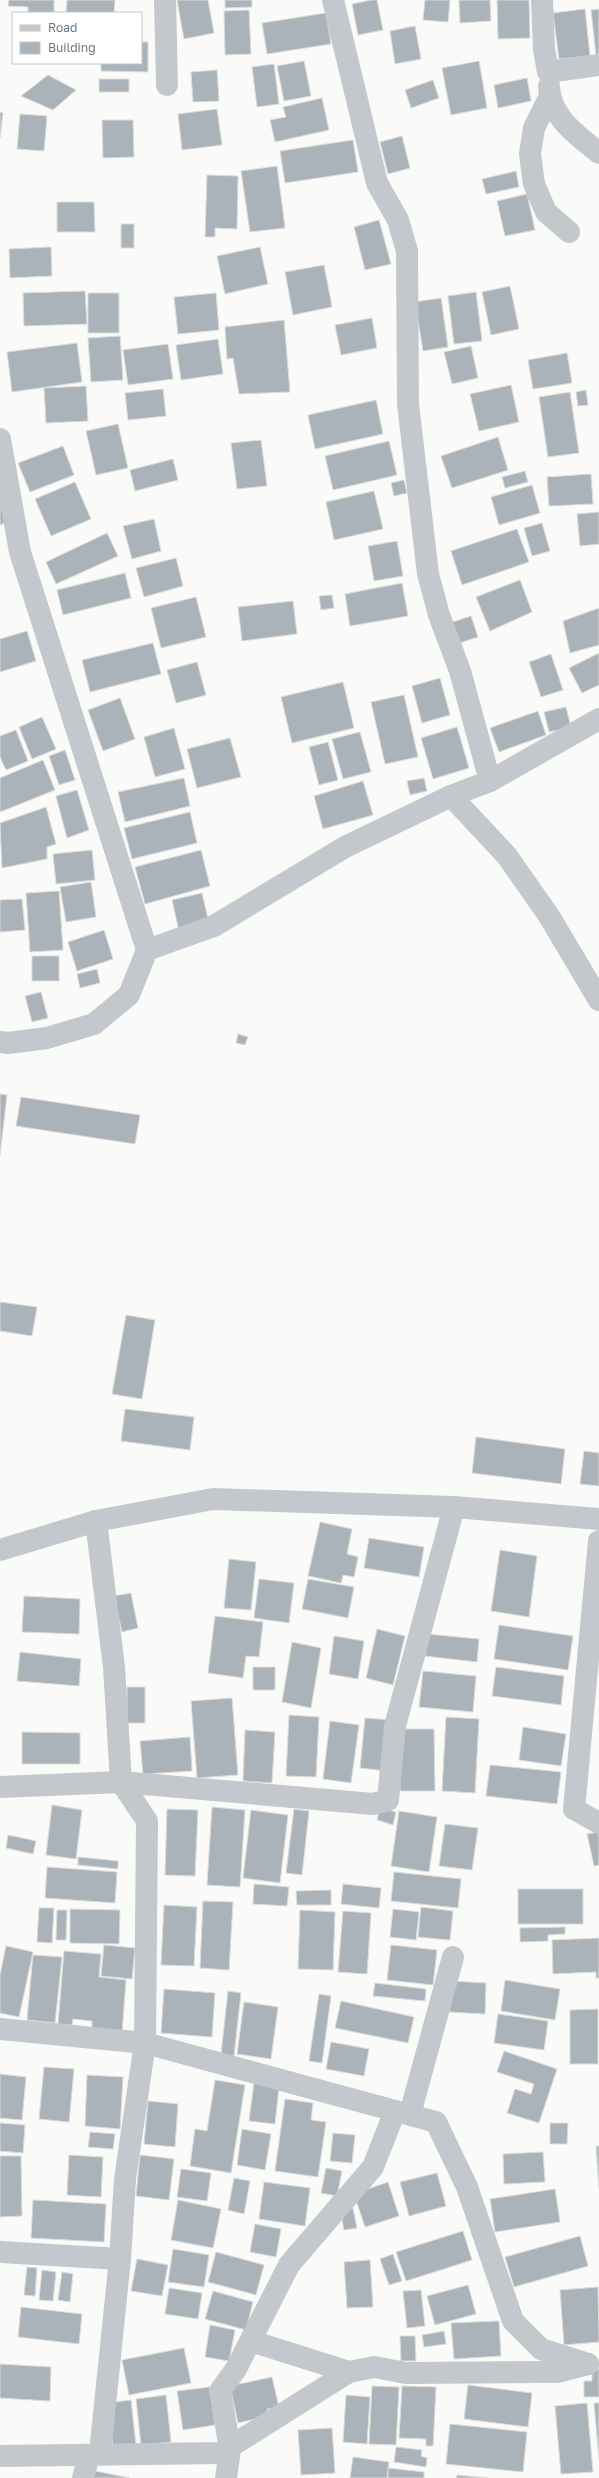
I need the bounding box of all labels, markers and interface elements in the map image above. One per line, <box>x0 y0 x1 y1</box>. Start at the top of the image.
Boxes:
legend <box>12 12 142 64</box>
text: Road <box>48 20 77 35</box>
text: Building <box>48 40 96 55</box>

